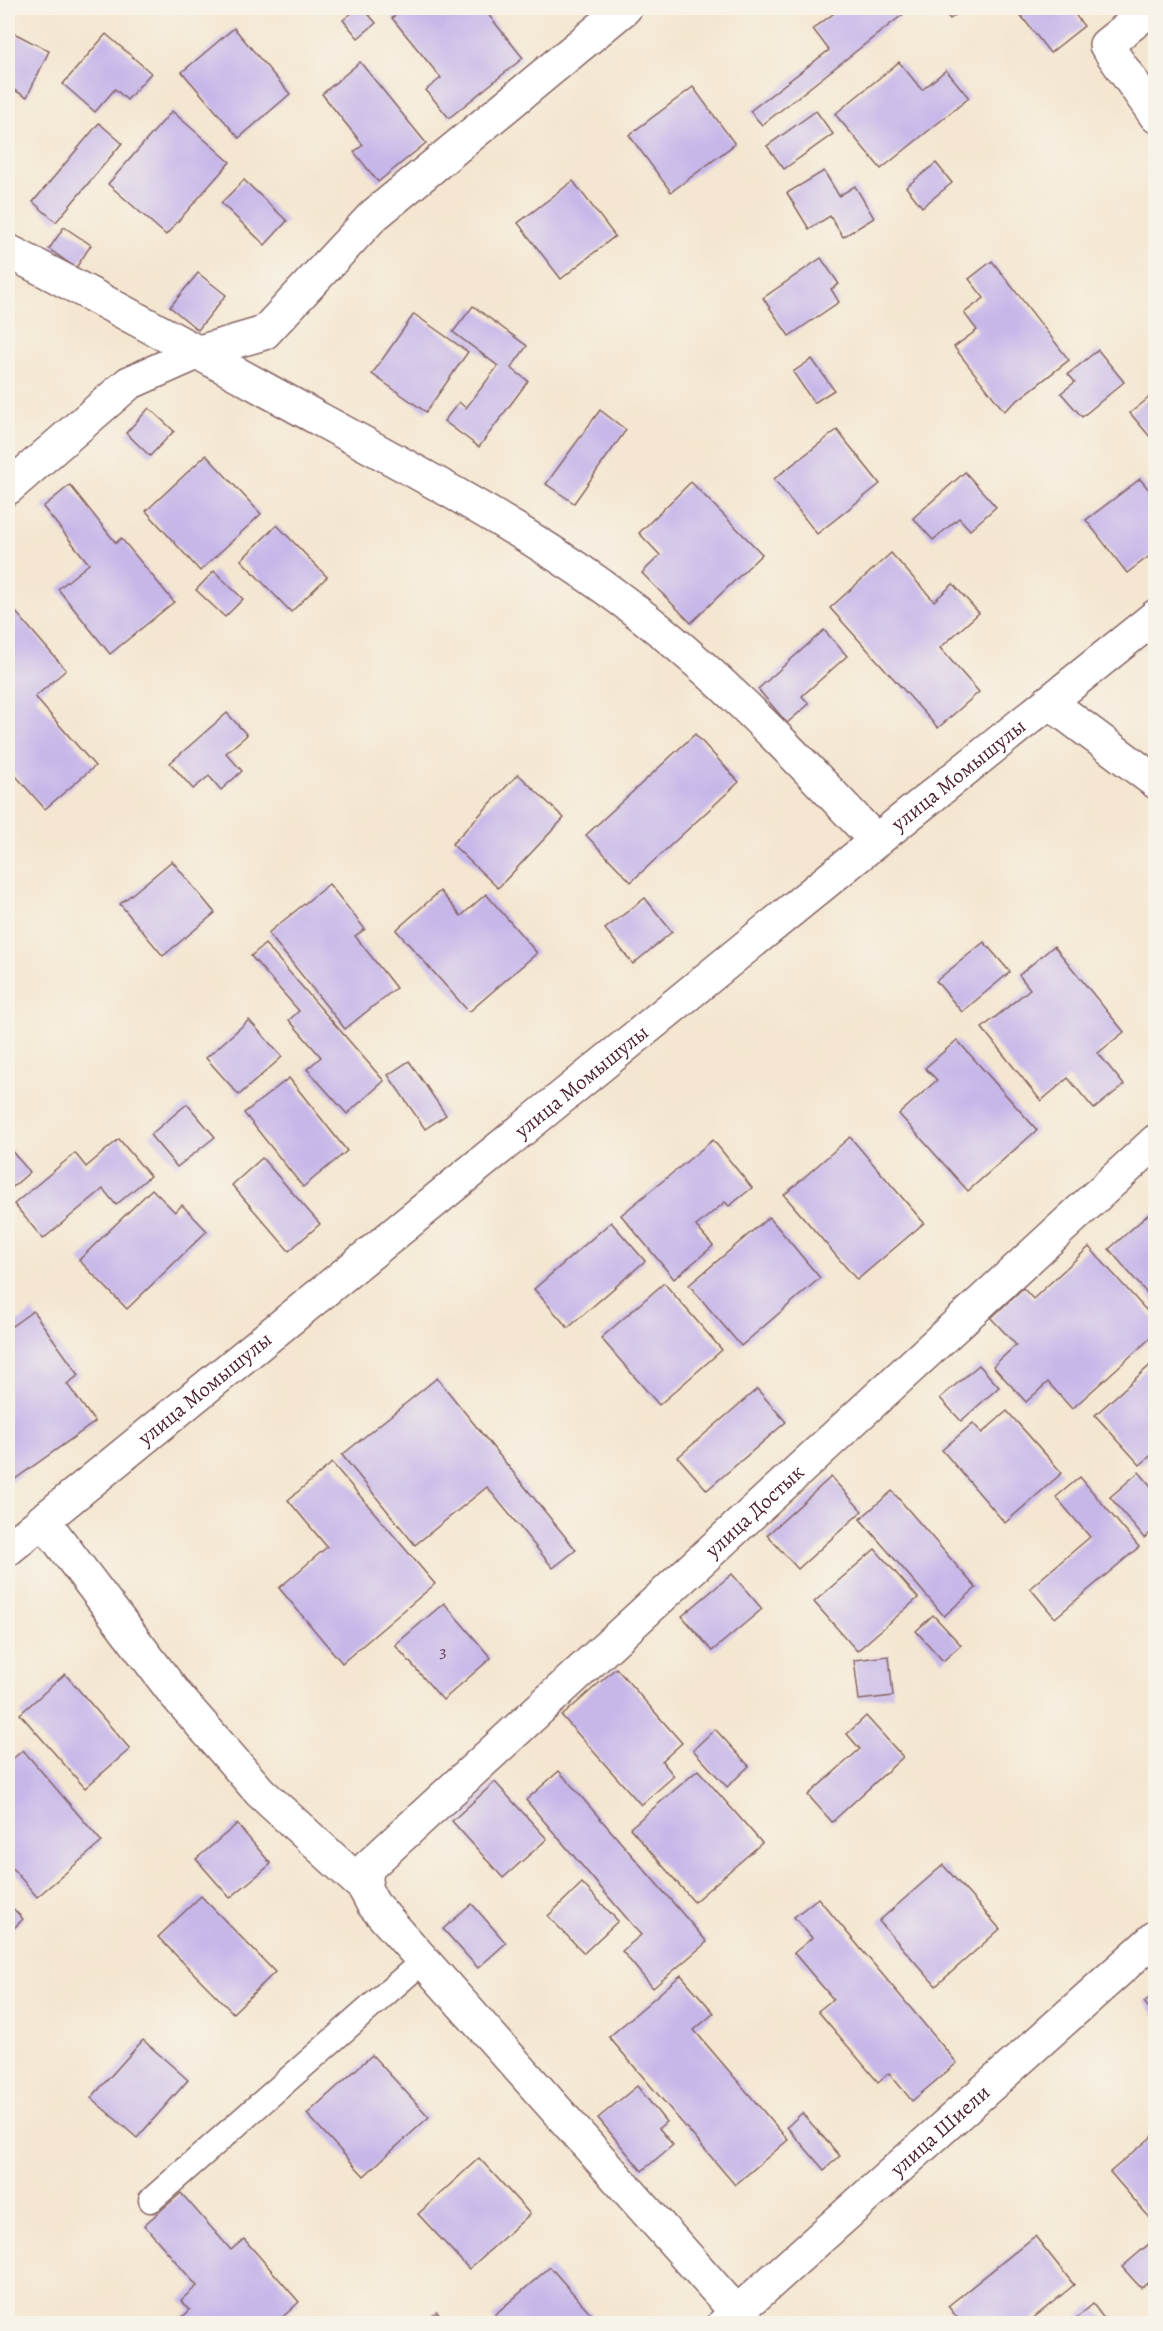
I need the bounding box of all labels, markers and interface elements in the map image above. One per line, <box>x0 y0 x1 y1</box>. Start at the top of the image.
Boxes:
street label: улица Момышулы <box>885 712 1032 838</box>
street label: улица Момышулы <box>508 1018 654 1145</box>
street label: улица Момышулы <box>131 1325 278 1452</box>
street label: улица Достык <box>698 1458 810 1564</box>
house number: 3 <box>439 1639 447 1663</box>
street label: улица Шиели <box>884 2078 996 2183</box>

